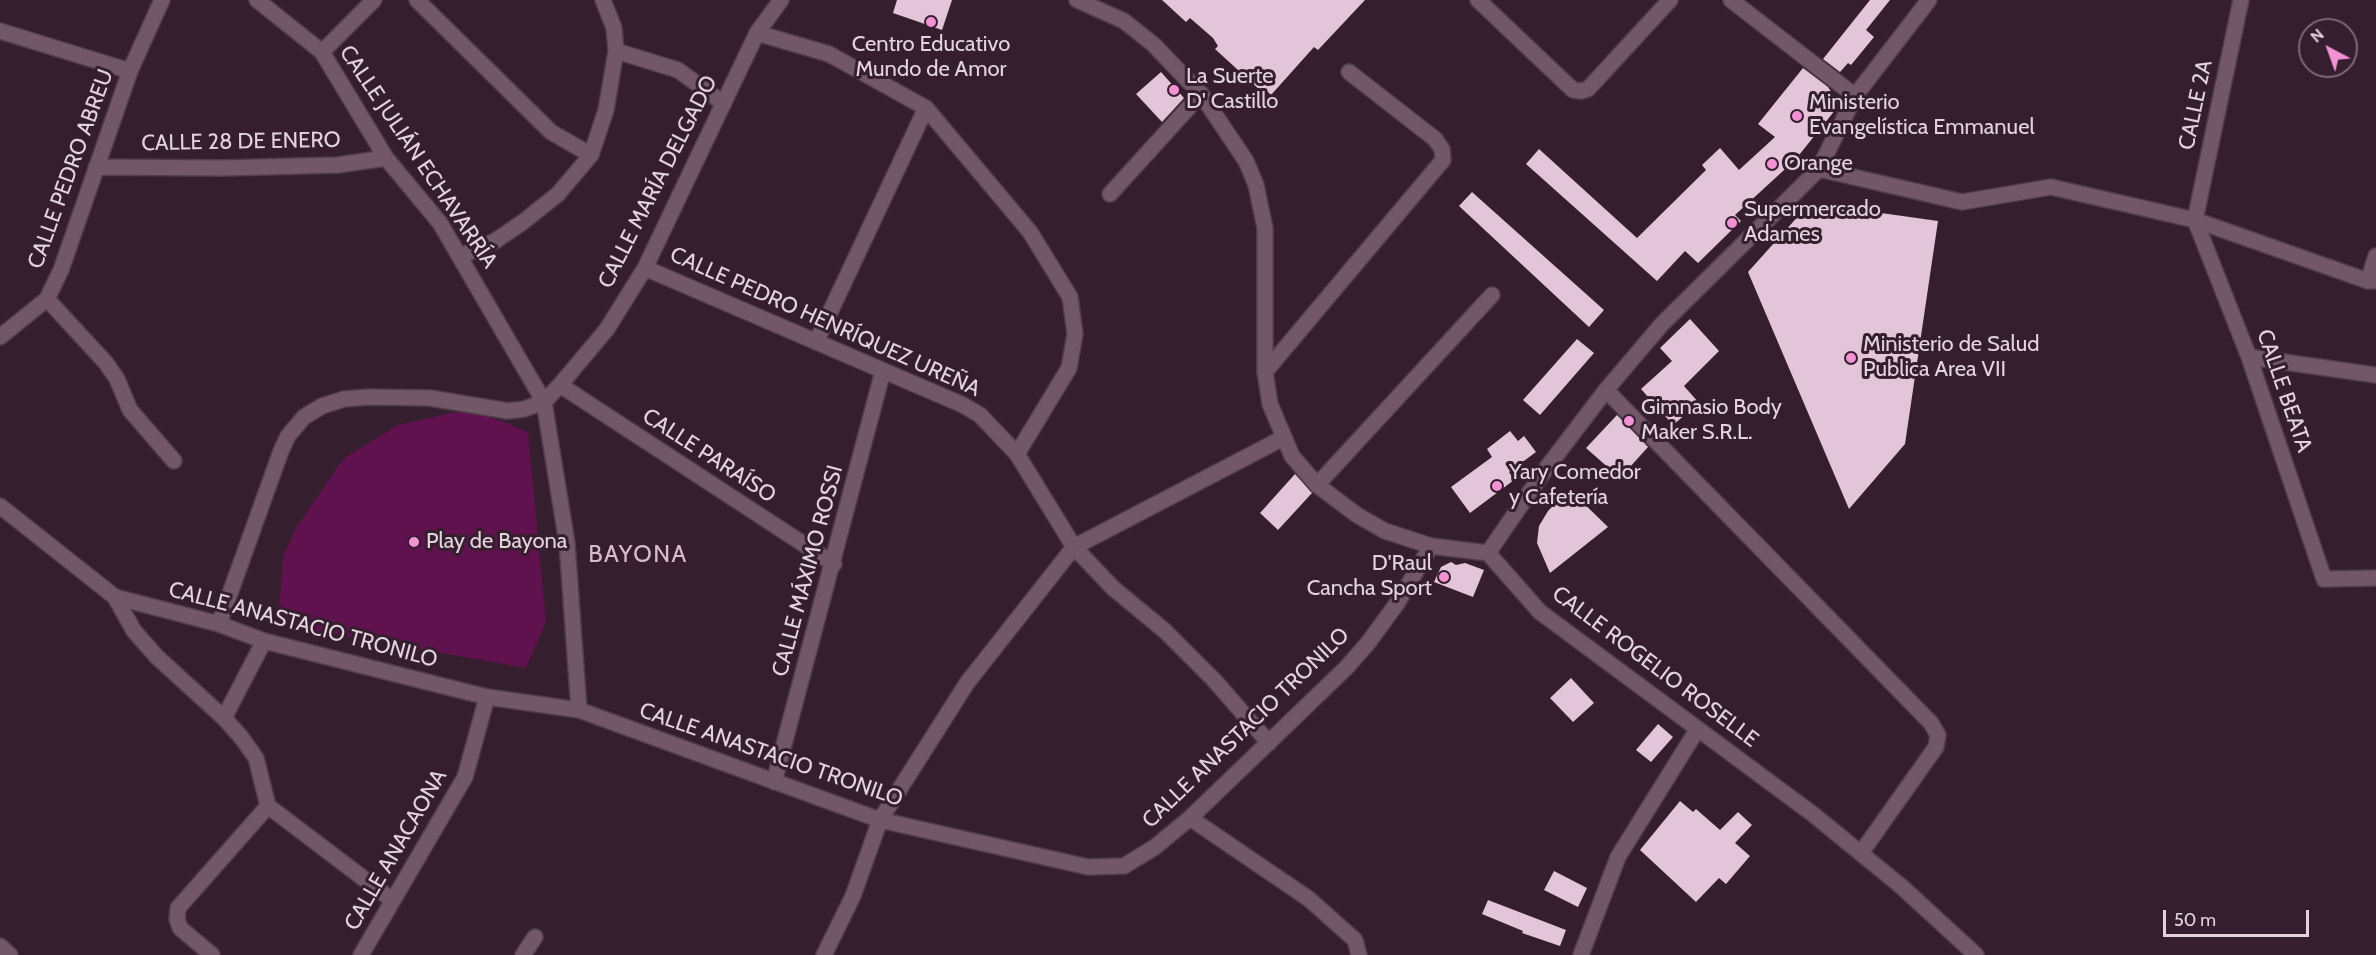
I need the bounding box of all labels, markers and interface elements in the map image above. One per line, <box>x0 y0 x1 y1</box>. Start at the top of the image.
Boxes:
marker: Centro Educativo Mundo de Amor <box>924 15 938 29</box>
north arrow <box>2298 18 2358 78</box>
text: N <box>2307 25 2328 46</box>
place label: Centro Educativo Mundo de Amor <box>852 32 1010 84</box>
street label: CALLE JULIÁN ECHAVARRÍA <box>333 40 503 274</box>
street label: CALLE 2A <box>2174 58 2218 152</box>
place label: La Suerte D' Castillo <box>1186 64 1278 116</box>
street label: CALLE PEDRO ABREU <box>23 66 119 272</box>
street label: CALLE MARÍA DELGADO <box>593 71 723 293</box>
marker: La Suerte D' Castillo <box>1167 83 1181 97</box>
place label: Ministerio Evangelística Emmanuel <box>1809 90 2035 142</box>
marker: Ministerio Evangelística Emmanuel <box>1790 109 1804 123</box>
street label: CALLE 28 DE ENERO <box>141 127 341 157</box>
place label: Orange <box>1784 151 1853 177</box>
marker: Orange <box>1765 157 1779 171</box>
place label: Supermercado Adames <box>1744 197 1881 248</box>
marker: Supermercado Adames <box>1725 216 1739 230</box>
street label: CALLE PEDRO HENRÍQUEZ UREÑA <box>666 241 984 403</box>
street label: CALLE BEATA <box>2251 326 2317 456</box>
place label: Ministerio de Salud Publica Area VII <box>1863 332 2039 384</box>
marker: Ministerio de Salud Publica Area VII <box>1844 351 1858 365</box>
place label: Gimnasio Body Maker S.R.L. <box>1641 395 1782 446</box>
street label: CALLE PARAÍSO <box>637 403 781 509</box>
marker: Gimnasio Body Maker S.R.L. <box>1622 414 1636 428</box>
place label: Yary Comedor y Cafetería <box>1509 460 1641 512</box>
street label: CALLE MÁXIMO ROSSI <box>767 463 849 679</box>
marker: Yary Comedor y Cafetería <box>1490 479 1504 493</box>
place label: Play de Bayona <box>426 529 567 555</box>
marker: Play de Bayona <box>407 535 421 549</box>
district label: BAYONA <box>588 541 688 569</box>
place label: D'Raul Cancha Sport <box>1307 551 1432 602</box>
marker: D'Raul Cancha Sport <box>1437 570 1451 584</box>
street label: CALLE ANASTACIO TRONILO <box>166 576 440 674</box>
street label: CALLE ROGELIO ROSELLE <box>1547 581 1763 753</box>
street label: CALLE ANASTACIO TRONILO <box>1137 622 1355 834</box>
street label: CALLE ANASTACIO TRONILO <box>636 697 906 813</box>
street label: CALLE ANACAONA <box>339 765 453 935</box>
scale bar <box>2166 898 2312 936</box>
text: 50 m <box>2174 909 2216 931</box>

